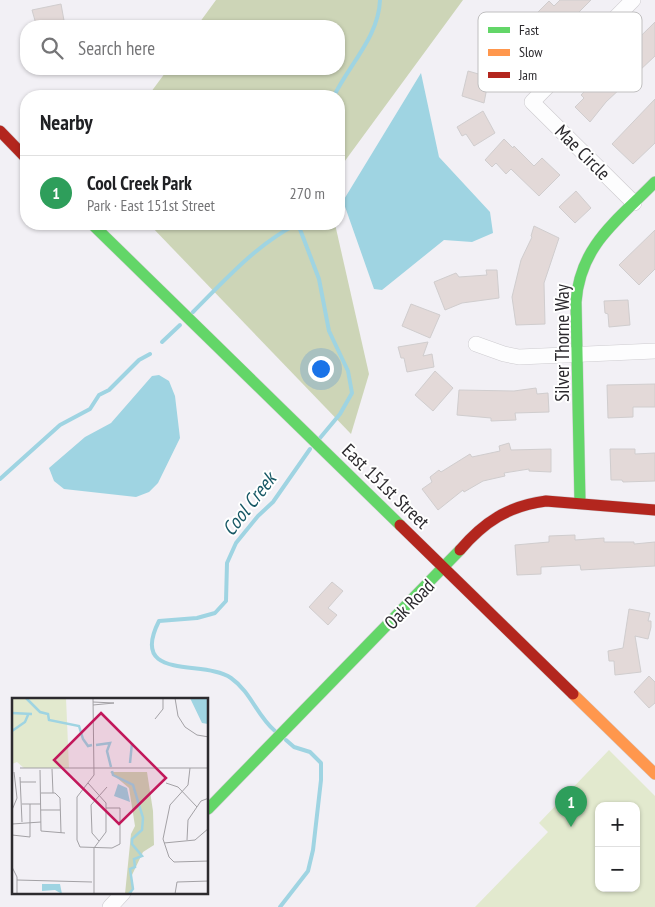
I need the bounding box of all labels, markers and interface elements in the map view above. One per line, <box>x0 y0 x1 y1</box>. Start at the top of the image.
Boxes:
legend <box>478 12 642 92</box>
search box <box>20 20 345 75</box>
text: Fast <box>519 21 539 39</box>
icon: search <box>38 34 66 62</box>
text: Search here <box>78 36 155 60</box>
text: Slow <box>519 43 543 61</box>
text: Jam <box>518 66 537 84</box>
text: Nearby <box>40 109 93 136</box>
street label: Mae Circle <box>550 119 616 185</box>
text: Cool Creek Park <box>87 171 192 195</box>
text: 1 <box>52 183 60 203</box>
text: 270 m <box>290 183 325 203</box>
text: Park · East 151st Street <box>87 195 215 215</box>
street label: Silver Thorne Way <box>550 283 574 402</box>
your location <box>308 356 334 382</box>
street label: East 151st Street <box>337 438 435 534</box>
water label: Cool Creek <box>216 465 283 541</box>
street label: Oak Road <box>379 574 439 634</box>
inset map <box>12 698 209 894</box>
pin: 1 <box>555 786 587 827</box>
map controls <box>595 802 640 892</box>
button: + <box>595 802 640 847</box>
button: − <box>595 847 640 892</box>

